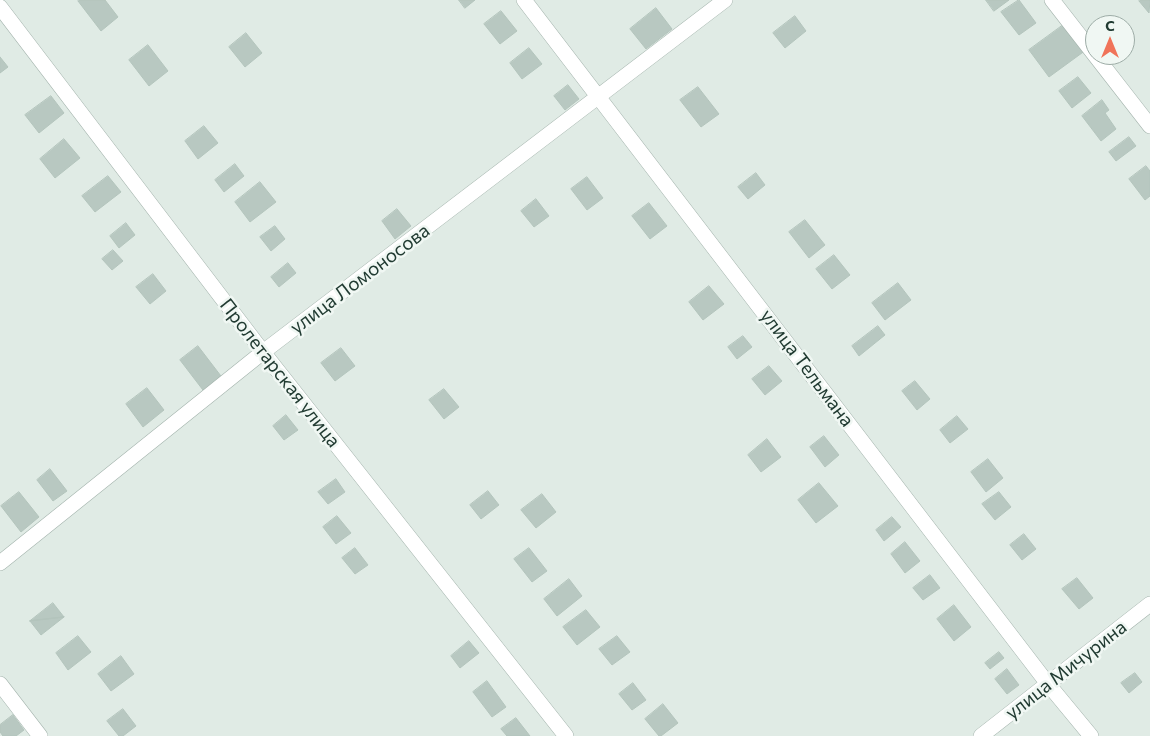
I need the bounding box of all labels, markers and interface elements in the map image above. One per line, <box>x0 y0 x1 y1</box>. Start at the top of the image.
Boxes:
north arrow <box>1085 15 1135 65</box>
text: С <box>1105 17 1115 34</box>
street label: улица Ломоносова <box>286 219 434 339</box>
street label: Пролетарская улица <box>215 294 345 452</box>
street label: улица Тельмана <box>755 305 859 431</box>
street label: улица Мичурина <box>1001 616 1131 724</box>

